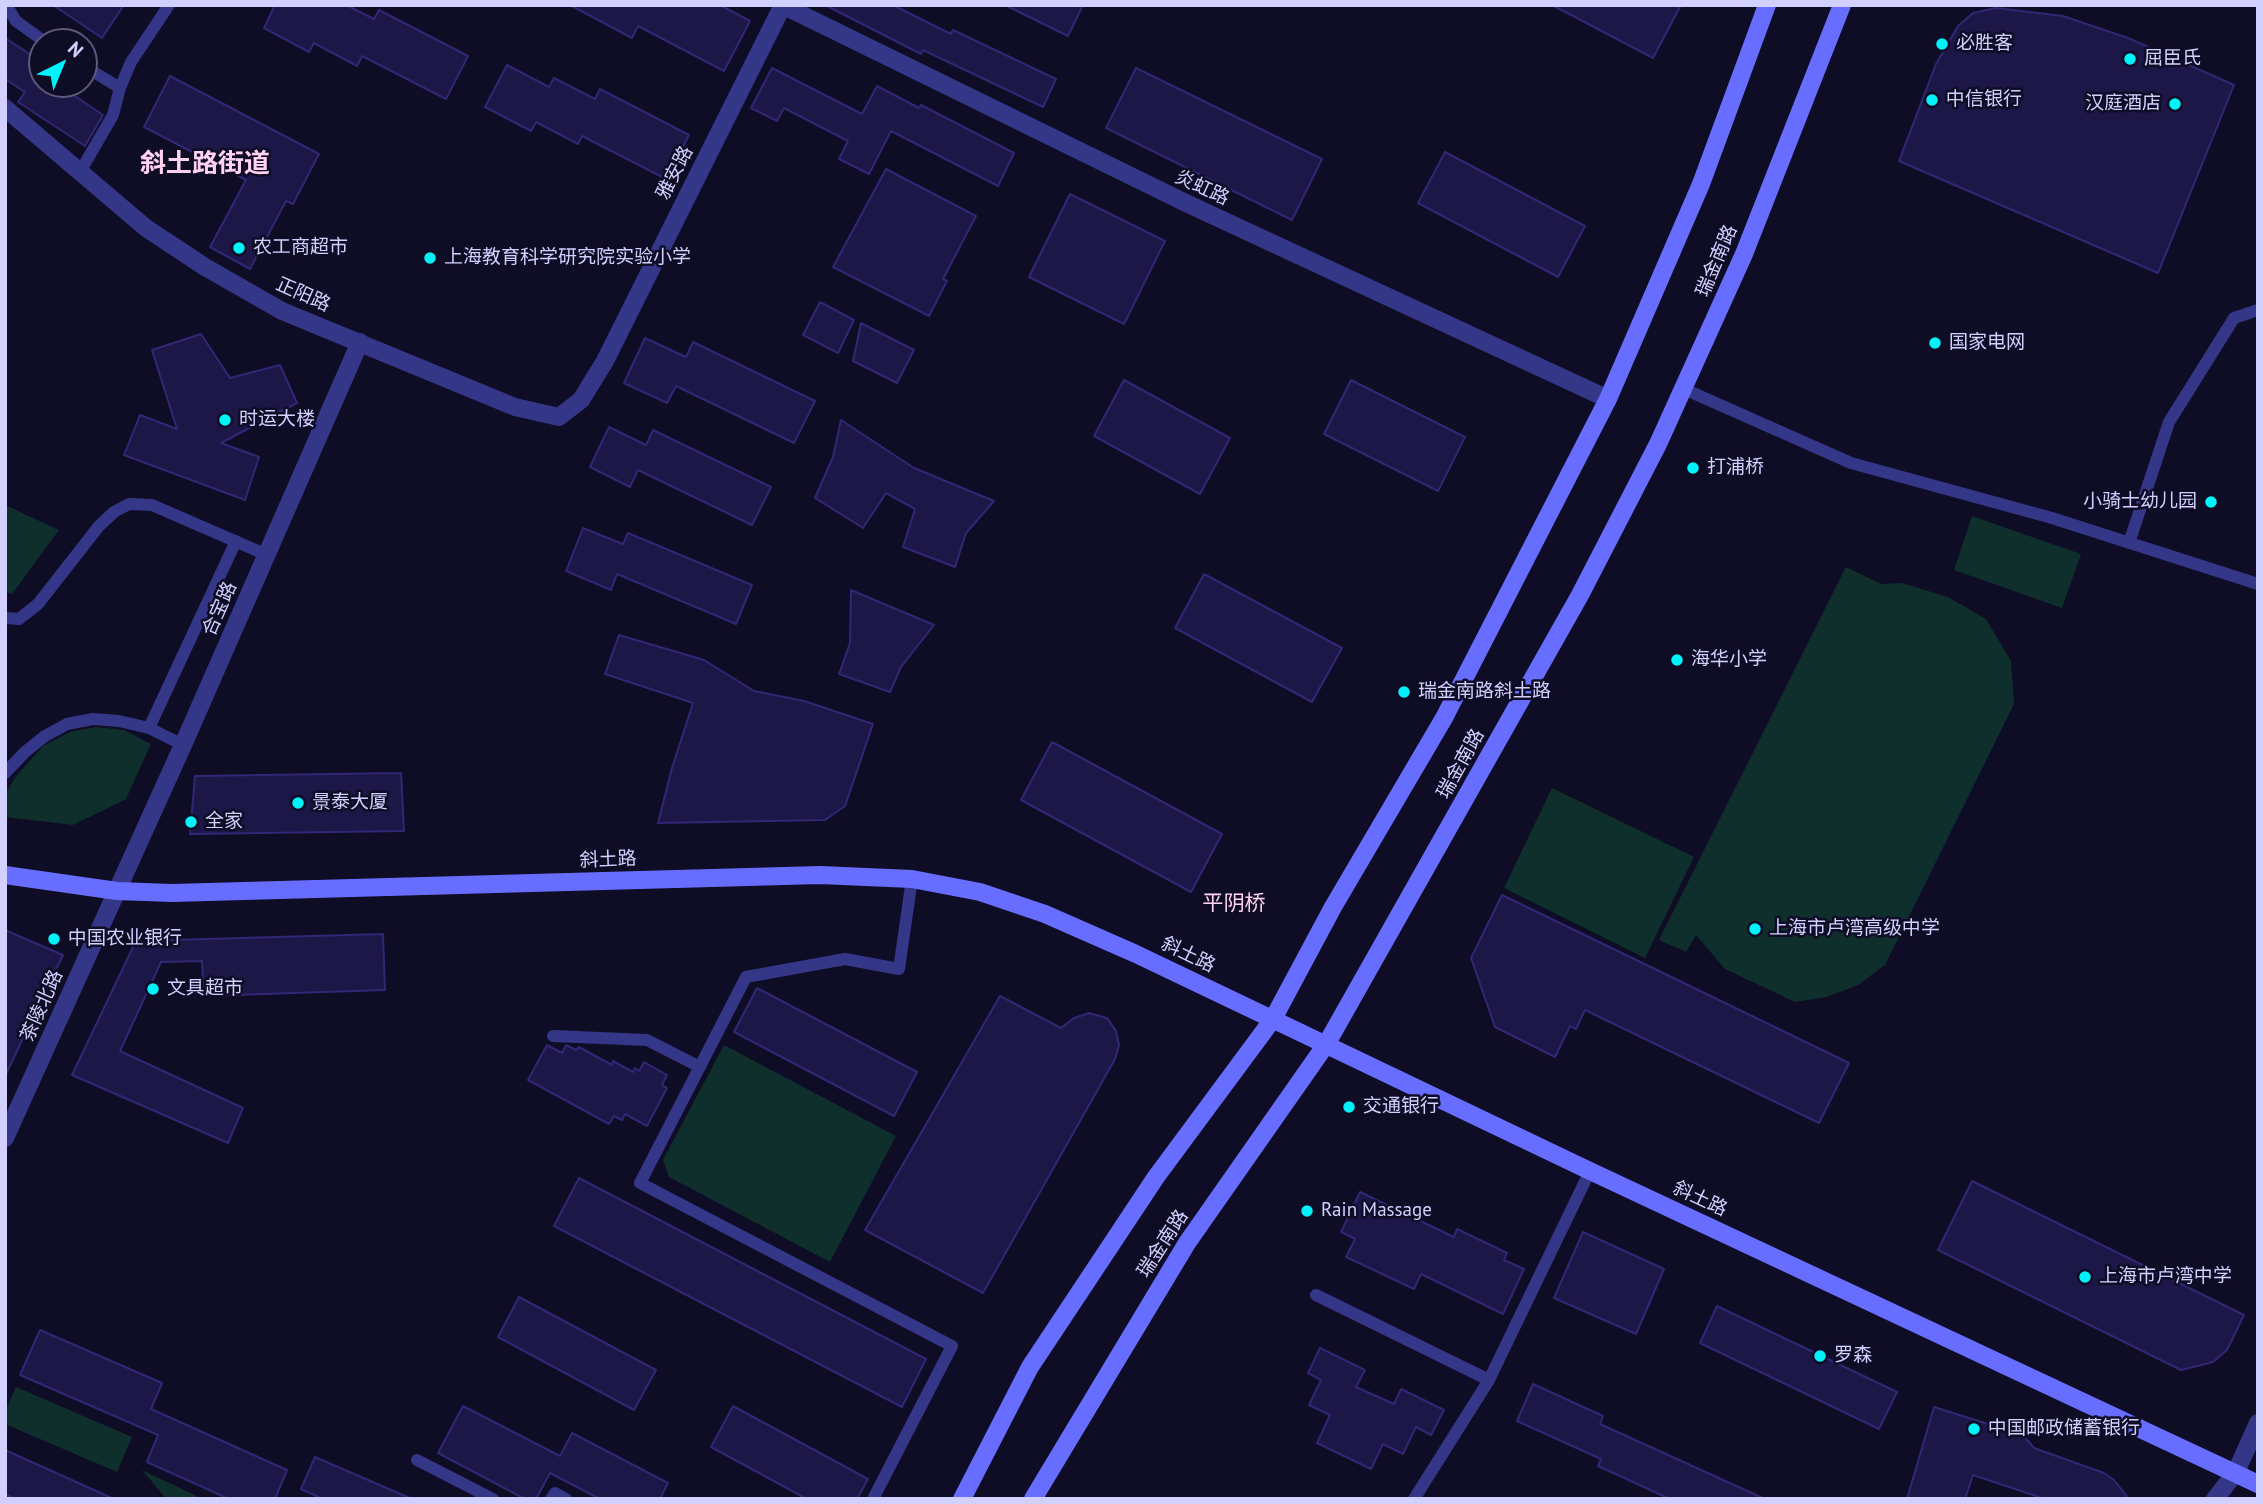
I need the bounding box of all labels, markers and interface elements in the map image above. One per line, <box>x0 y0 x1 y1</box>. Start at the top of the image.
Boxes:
north arrow <box>28 28 98 98</box>
place label: 必胜客 <box>1956 33 2013 55</box>
text: N <box>63 36 89 62</box>
marker: 必胜客 <box>1934 36 1950 52</box>
place label: 屈臣氏 <box>2144 48 2201 70</box>
marker: 屈臣氏 <box>2122 51 2138 67</box>
place label: 中信银行 <box>1946 89 2022 111</box>
marker: 中信银行 <box>1924 92 1940 108</box>
place label: 汉庭酒店 <box>2085 93 2161 115</box>
marker: 汉庭酒店 <box>2167 96 2183 112</box>
street label: 雅安路 <box>652 142 698 204</box>
district label: 斜土路街道 <box>140 149 270 181</box>
street label: 炎虹路 <box>1171 166 1233 210</box>
street label: 瑞金南路 <box>1692 222 1742 300</box>
place label: 农工商超市 <box>253 237 348 259</box>
marker: 农工商超市 <box>231 240 247 256</box>
place label: 上海教育科学研究院实验小学 <box>444 247 691 269</box>
marker: 上海教育科学研究院实验小学 <box>422 250 438 266</box>
street label: 正阳路 <box>272 273 334 317</box>
place label: 国家电网 <box>1949 332 2025 354</box>
marker: 国家电网 <box>1927 335 1943 351</box>
place label: 时运大楼 <box>239 409 315 431</box>
marker: 时运大楼 <box>217 412 233 428</box>
place label: 打浦桥 <box>1707 457 1764 479</box>
marker: 打浦桥 <box>1685 460 1701 476</box>
place label: 小骑士幼儿园 <box>2083 491 2197 513</box>
marker: 小骑士幼儿园 <box>2203 494 2219 510</box>
street label: 合宝路 <box>198 578 242 640</box>
place label: 海华小学 <box>1691 649 1767 671</box>
marker: 海华小学 <box>1669 652 1685 668</box>
place label: 瑞金南路斜土路 <box>1418 681 1551 703</box>
marker: 瑞金南路斜土路 <box>1396 684 1412 700</box>
street label: 瑞金南路 <box>1433 725 1489 803</box>
place label: 景泰大厦 <box>312 792 388 814</box>
marker: 景泰大厦 <box>290 795 306 811</box>
place label: 全家 <box>205 811 243 833</box>
marker: 全家 <box>183 814 199 830</box>
street label: 斜土路 <box>579 848 637 872</box>
district label: 平阴桥 <box>1203 891 1265 917</box>
place label: 上海市卢湾高级中学 <box>1769 918 1940 940</box>
marker: 上海市卢湾高级中学 <box>1747 921 1763 937</box>
place label: 中国农业银行 <box>68 928 182 950</box>
marker: 中国农业银行 <box>46 931 62 947</box>
street label: 斜土路 <box>1157 932 1219 978</box>
street label: 茶陵北路 <box>16 967 68 1045</box>
place label: 文具超市 <box>167 978 243 1000</box>
marker: 文具超市 <box>145 981 161 997</box>
place label: 交通银行 <box>1363 1096 1439 1118</box>
marker: 交通银行 <box>1341 1099 1357 1115</box>
street label: 斜土路 <box>1669 1177 1731 1221</box>
place label: Rain Massage <box>1321 1200 1432 1222</box>
marker: Rain Massage <box>1299 1203 1315 1219</box>
street label: 瑞金南路 <box>1133 1206 1193 1282</box>
place label: 上海市卢湾中学 <box>2099 1266 2232 1288</box>
marker: 上海市卢湾中学 <box>2077 1269 2093 1285</box>
place label: 罗森 <box>1834 1345 1872 1367</box>
marker: 罗森 <box>1812 1348 1828 1364</box>
place label: 中国邮政储蓄银行 <box>1988 1418 2140 1440</box>
marker: 中国邮政储蓄银行 <box>1966 1421 1982 1437</box>

